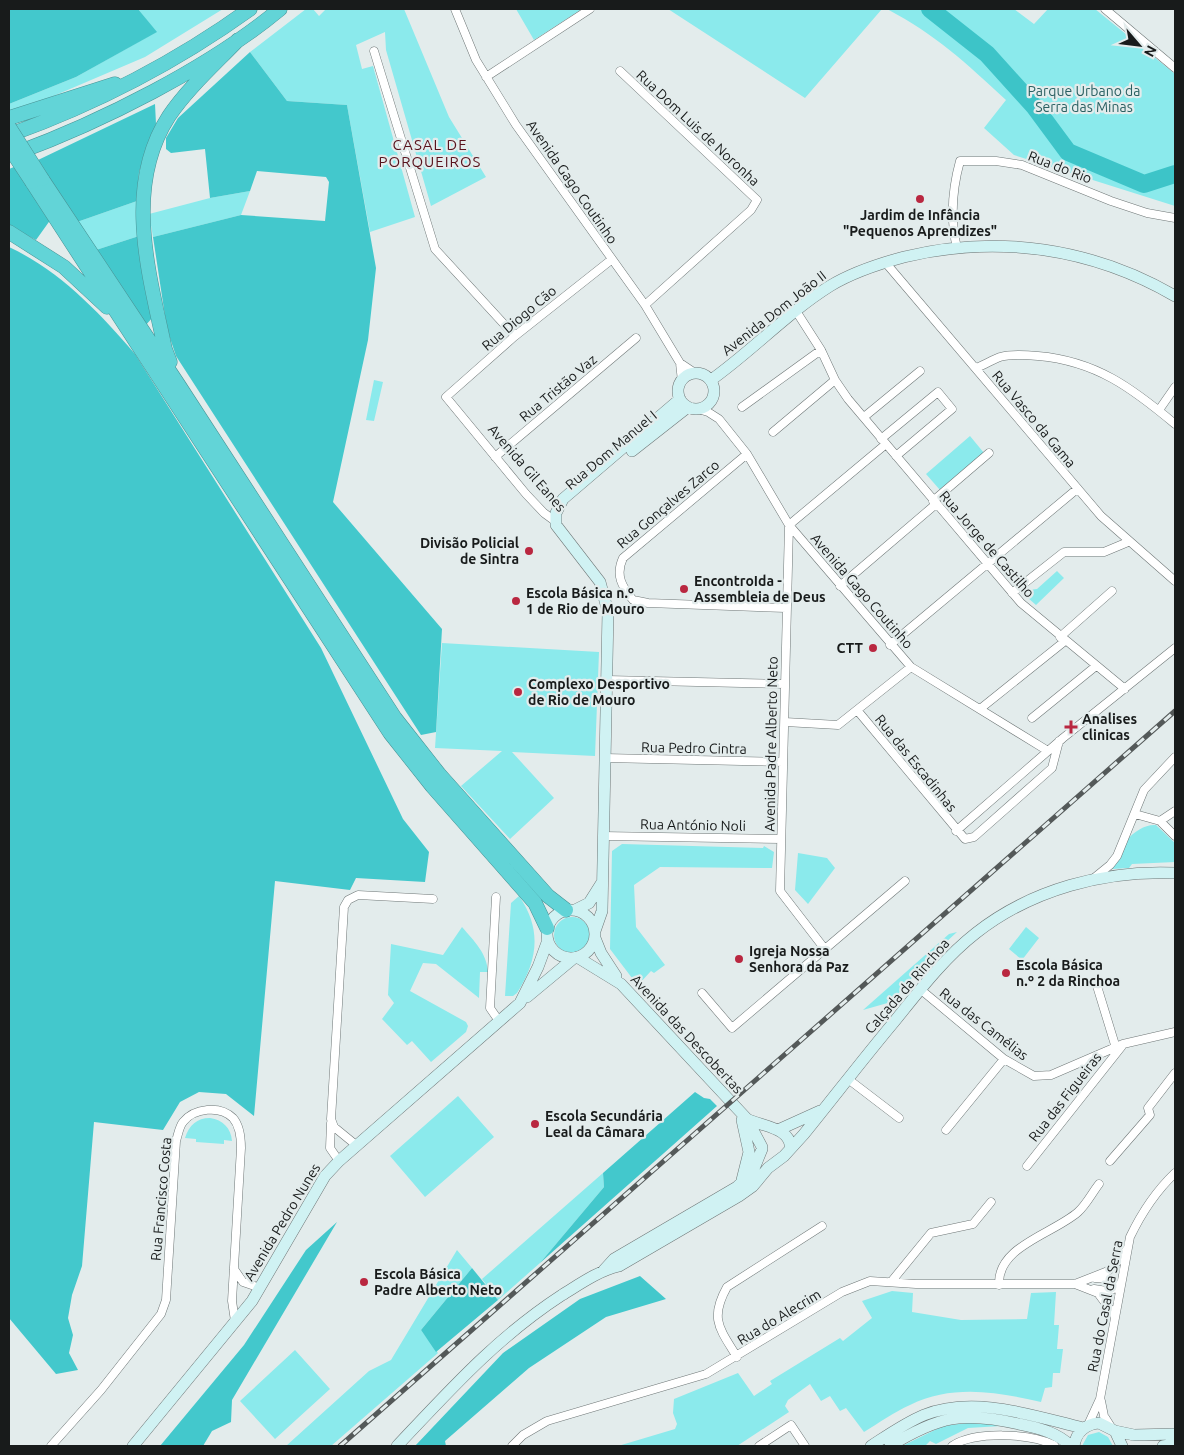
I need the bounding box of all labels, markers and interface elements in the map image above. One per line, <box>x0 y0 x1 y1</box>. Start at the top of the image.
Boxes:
north arrow <box>1114 20 1164 70</box>
text: N <box>1141 43 1160 59</box>
street label: Rua Dom Luis de Noronha <box>633 67 763 189</box>
park label: Parque Urbano da Serra das Minas <box>1028 83 1140 115</box>
street label: Avenida Gago Coutinho <box>523 117 621 247</box>
district label: CASAL DE PORQUEIROS <box>379 136 481 170</box>
street label: Rua do Rio <box>1026 148 1094 186</box>
marker: Jardim de Infância "Pequenos Aprendizes" <box>914 193 926 205</box>
place label: Jardim de Infância "Pequenos Aprendizes" <box>843 207 997 239</box>
street label: Avenida Dom João II <box>719 267 829 359</box>
street label: Rua Diogo Cão <box>479 282 559 354</box>
street label: Rua Tristão Vaz <box>516 351 600 425</box>
street label: Rua Vasco da Gama <box>989 367 1079 471</box>
street label: Rua Dom Manuel I <box>562 407 660 493</box>
street label: Avenida Gil Eanes <box>485 421 569 515</box>
street label: Rua Gonçalves Zarco <box>614 456 722 552</box>
street label: Rua Jorge de Castilho <box>936 487 1038 601</box>
street label: Avenida Gago Coutinho <box>808 530 916 652</box>
place label: Divisão Policial de Sintra <box>420 535 519 567</box>
marker: Divisão Policial de Sintra <box>523 545 535 557</box>
place label: EncontroIda - Assembleia de Deus <box>694 573 826 605</box>
marker: EncontroIda - Assembleia de Deus <box>678 583 690 595</box>
place label: Escola Básica n.º 1 de Rio de Mouro <box>526 585 645 617</box>
marker: Escola Básica n.º 1 de Rio de Mouro <box>510 595 522 607</box>
place label: CTT <box>837 640 864 656</box>
marker: CTT <box>867 642 879 654</box>
street label: Avenida Padre Alberto Neto <box>761 656 781 832</box>
place label: Complexo Desportivo de Rio de Mouro <box>528 676 670 708</box>
marker: Complexo Desportivo de Rio de Mouro <box>512 686 524 698</box>
street label: Rua das Escadinhas <box>872 711 960 815</box>
place label: Analises clinicas <box>1082 711 1137 743</box>
marker: Analises clinicas <box>1064 720 1078 734</box>
street label: Rua Pedro Cintra <box>641 739 747 757</box>
street label: Rua António Noli <box>640 816 746 834</box>
street label: Calçada da Rinchoa <box>861 935 953 1037</box>
place label: Igreja Nossa Senhora da Paz <box>749 943 849 975</box>
marker: Igreja Nossa Senhora da Paz <box>733 953 745 965</box>
place label: Escola Básica n.º 2 da Rinchoa <box>1016 957 1120 989</box>
marker: Escola Básica n.º 2 da Rinchoa <box>1000 967 1012 979</box>
street label: Avenida das Descobertas <box>628 971 746 1097</box>
street label: Rua das Camélias <box>937 985 1031 1063</box>
street label: Rua das Figueiras <box>1025 1049 1105 1145</box>
place label: Escola Secundária Leal da Câmara <box>545 1108 663 1140</box>
marker: Escola Secundária Leal da Câmara <box>529 1118 541 1130</box>
street label: Rua Francisco Costa <box>148 1136 174 1262</box>
street label: Avenida Pedro Nunes <box>241 1160 323 1284</box>
street label: Rua do Casal da Serra <box>1084 1239 1126 1373</box>
place label: Escola Básica Padre Alberto Neto <box>374 1266 502 1298</box>
marker: Escola Básica Padre Alberto Neto <box>358 1276 370 1288</box>
street label: Rua do Alecrim <box>734 1286 824 1348</box>

